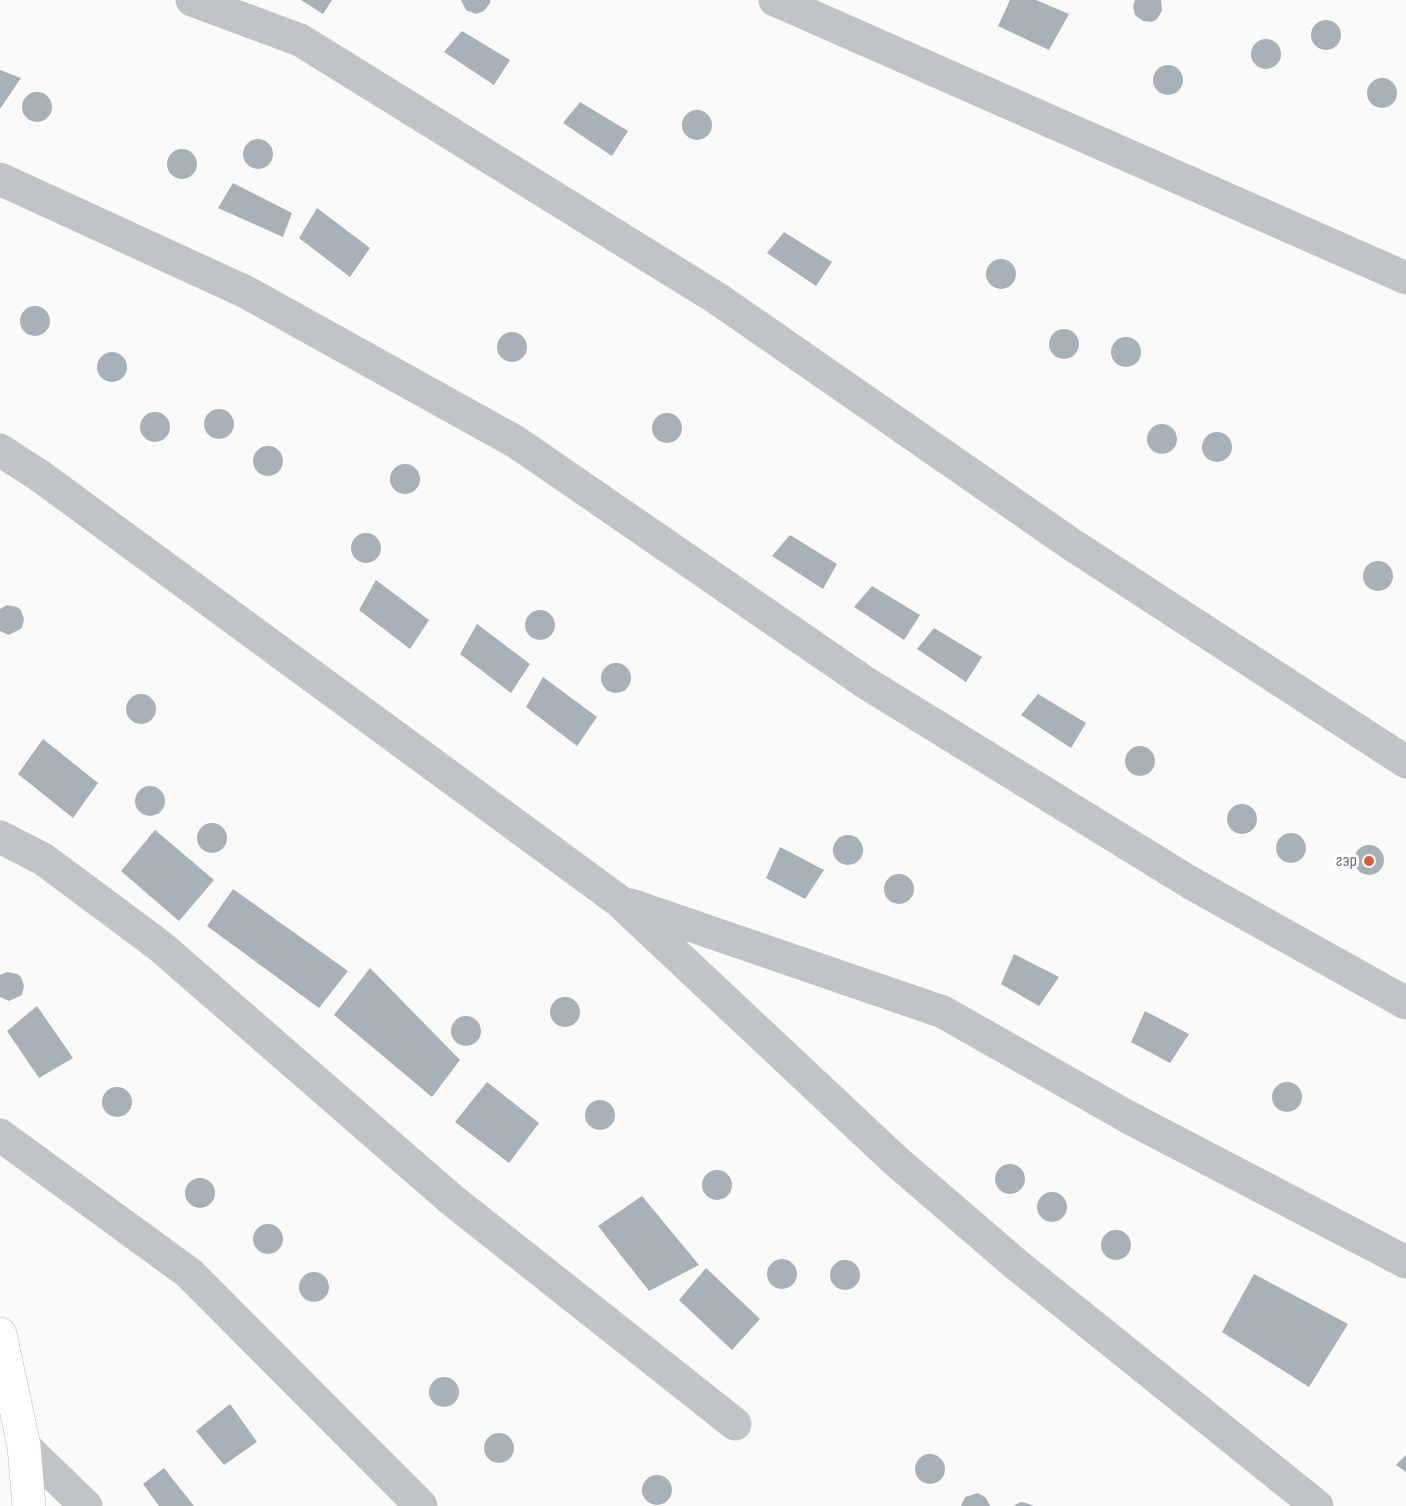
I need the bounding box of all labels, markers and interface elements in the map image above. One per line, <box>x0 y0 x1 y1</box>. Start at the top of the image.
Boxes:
place label: гэр <box>1336 850 1357 872</box>
marker: гэр <box>1362 854 1376 868</box>

